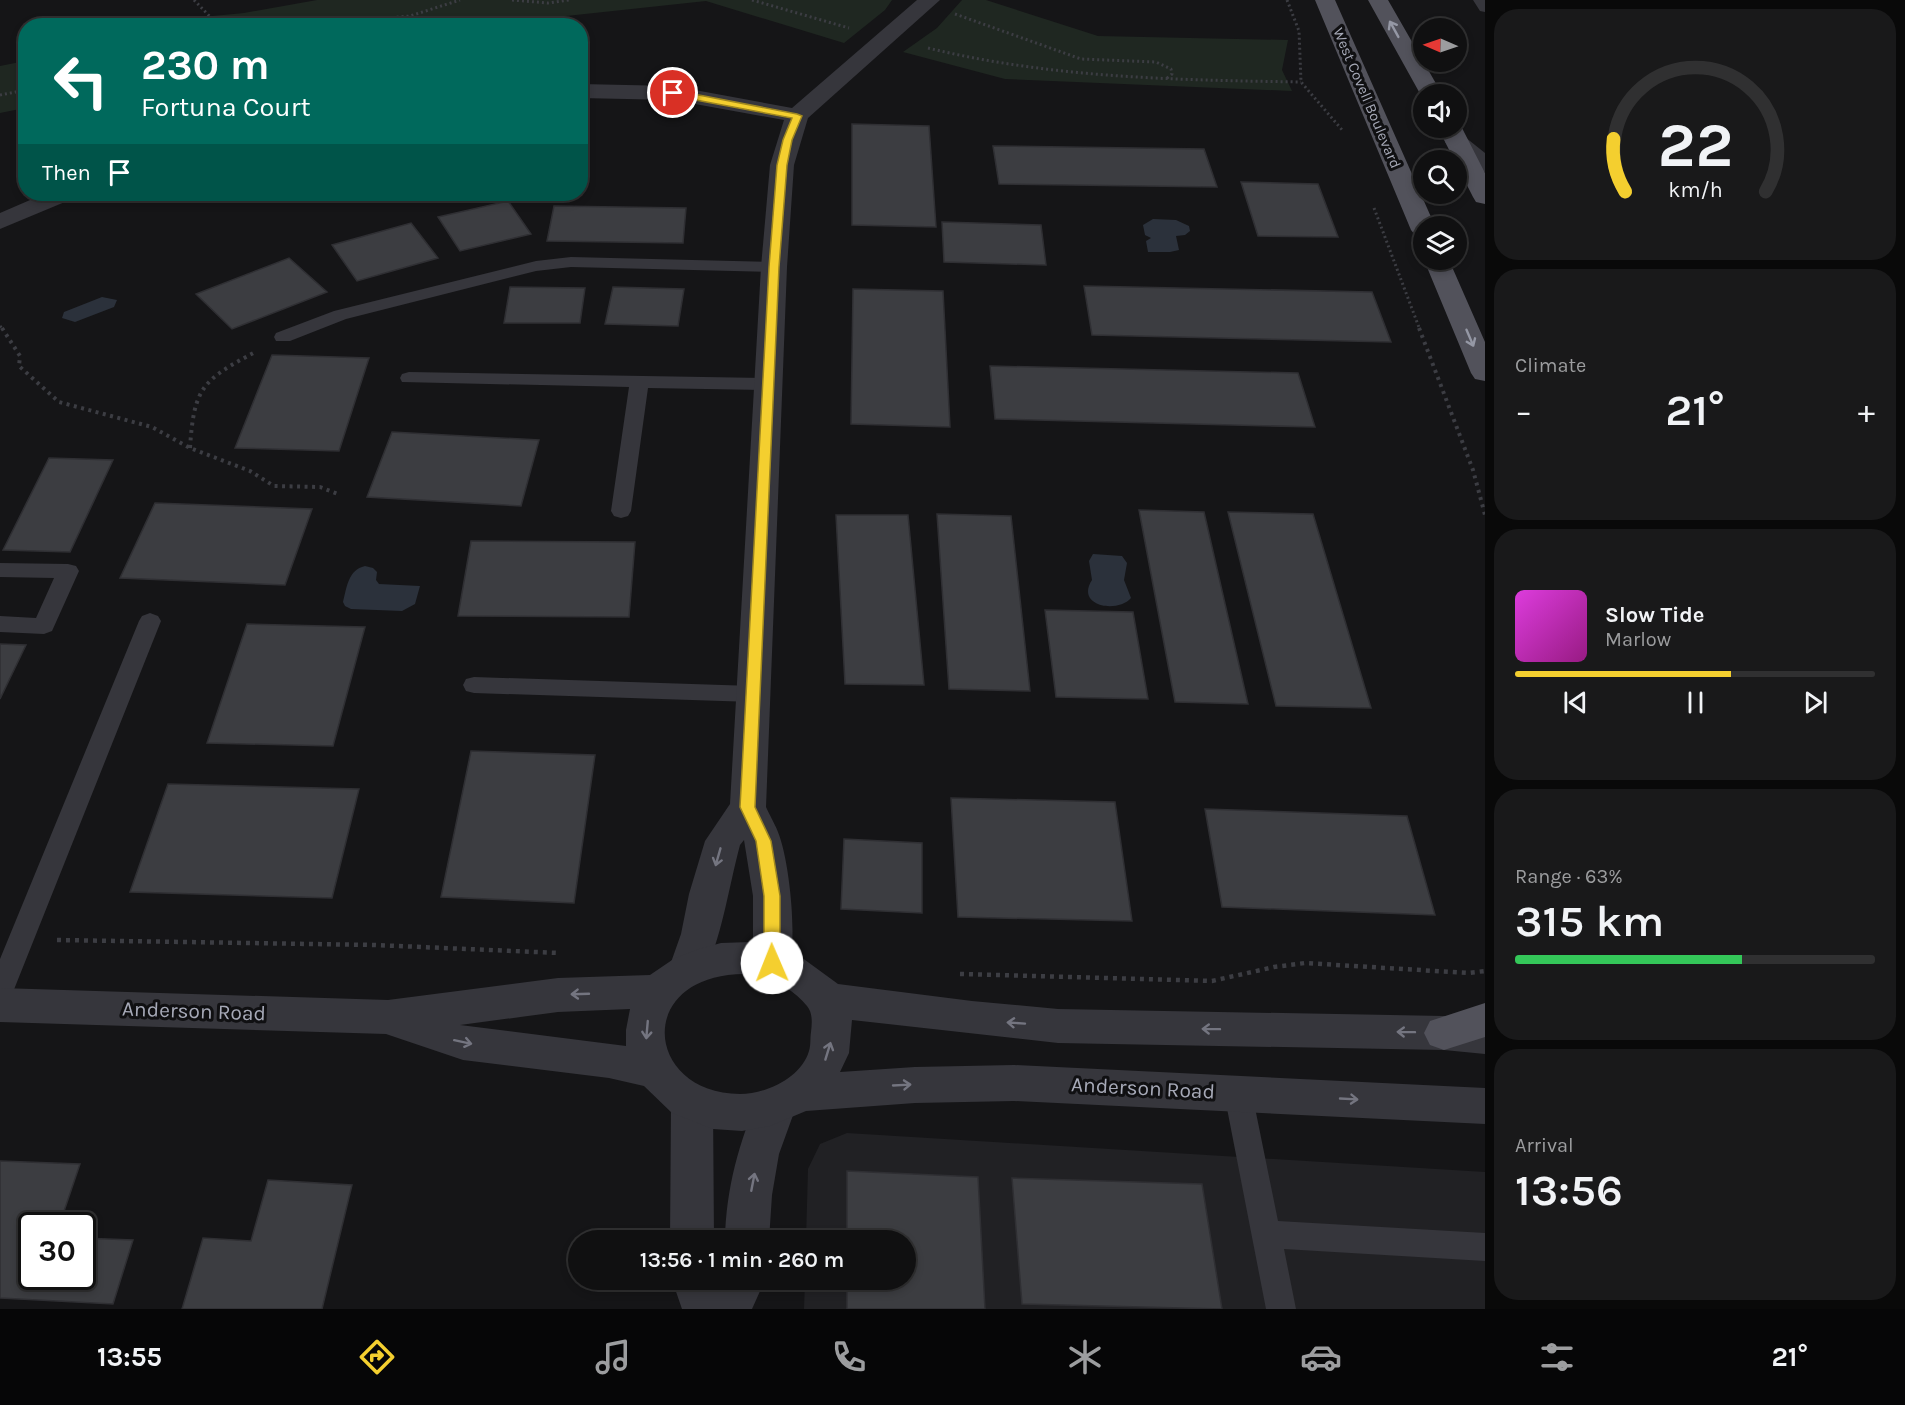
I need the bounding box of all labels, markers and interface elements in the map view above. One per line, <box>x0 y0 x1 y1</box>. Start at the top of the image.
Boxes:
north arrow <box>1413 18 1467 72</box>
map controls <box>1413 18 1467 270</box>
one-way arrow <box>1388 21 1400 38</box>
street label: West Covell Boulevard <box>1329 25 1405 171</box>
text: 230 m <box>141 40 270 90</box>
icon: left <box>42 42 120 120</box>
pin <box>647 67 698 118</box>
icon: arrive <box>656 76 689 109</box>
button: sound <box>1413 84 1467 138</box>
text: Fortuna Court <box>141 91 311 123</box>
text: 22 <box>1657 109 1733 182</box>
button: search <box>1413 150 1467 204</box>
icon: arrive <box>103 156 136 189</box>
text: Then <box>42 160 91 186</box>
text: km/h <box>1668 177 1722 202</box>
button: layers <box>1413 216 1467 270</box>
one-way arrow <box>1465 329 1476 347</box>
text: Climate <box>1515 354 1586 377</box>
text: 21° <box>1665 384 1725 436</box>
text: − <box>1515 392 1532 430</box>
text: + <box>1858 392 1875 430</box>
text: Slow Tide <box>1605 602 1705 628</box>
text: Marlow <box>1605 628 1671 651</box>
icon: previous <box>1559 686 1592 719</box>
icon: pause <box>1679 686 1712 719</box>
icon: next <box>1799 686 1832 719</box>
one-way arrow <box>712 847 723 866</box>
text: Range · 63% <box>1515 865 1623 888</box>
text: 315 km <box>1515 895 1664 947</box>
position arrow <box>740 931 804 995</box>
one-way arrow <box>570 988 590 999</box>
street label: Anderson Road <box>122 996 266 1026</box>
one-way arrow <box>1006 1017 1026 1028</box>
one-way arrow <box>641 1020 652 1040</box>
one-way arrow <box>1201 1023 1221 1034</box>
one-way arrow <box>1396 1026 1416 1038</box>
one-way arrow <box>454 1036 473 1048</box>
one-way arrow <box>823 1042 834 1061</box>
street label: Anderson Road <box>1070 1072 1216 1104</box>
one-way arrow <box>891 1080 911 1091</box>
one-way arrow <box>1339 1093 1359 1104</box>
text: Arrival <box>1515 1134 1574 1157</box>
text: 13:56 <box>1515 1164 1623 1216</box>
one-way arrow <box>748 1173 759 1193</box>
speed limit sign: 30 <box>18 1212 96 1290</box>
text: 13:56 · 1 min · 260 m <box>640 1247 844 1273</box>
icon: directions <box>356 1336 398 1378</box>
icon: music <box>592 1336 634 1378</box>
icon: phone <box>828 1336 870 1378</box>
icon: climate <box>1064 1336 1106 1378</box>
icon: car <box>1300 1336 1342 1378</box>
icon: filters <box>1536 1336 1578 1378</box>
text: 13:55 <box>97 1341 162 1373</box>
text: 21° <box>1772 1341 1808 1373</box>

